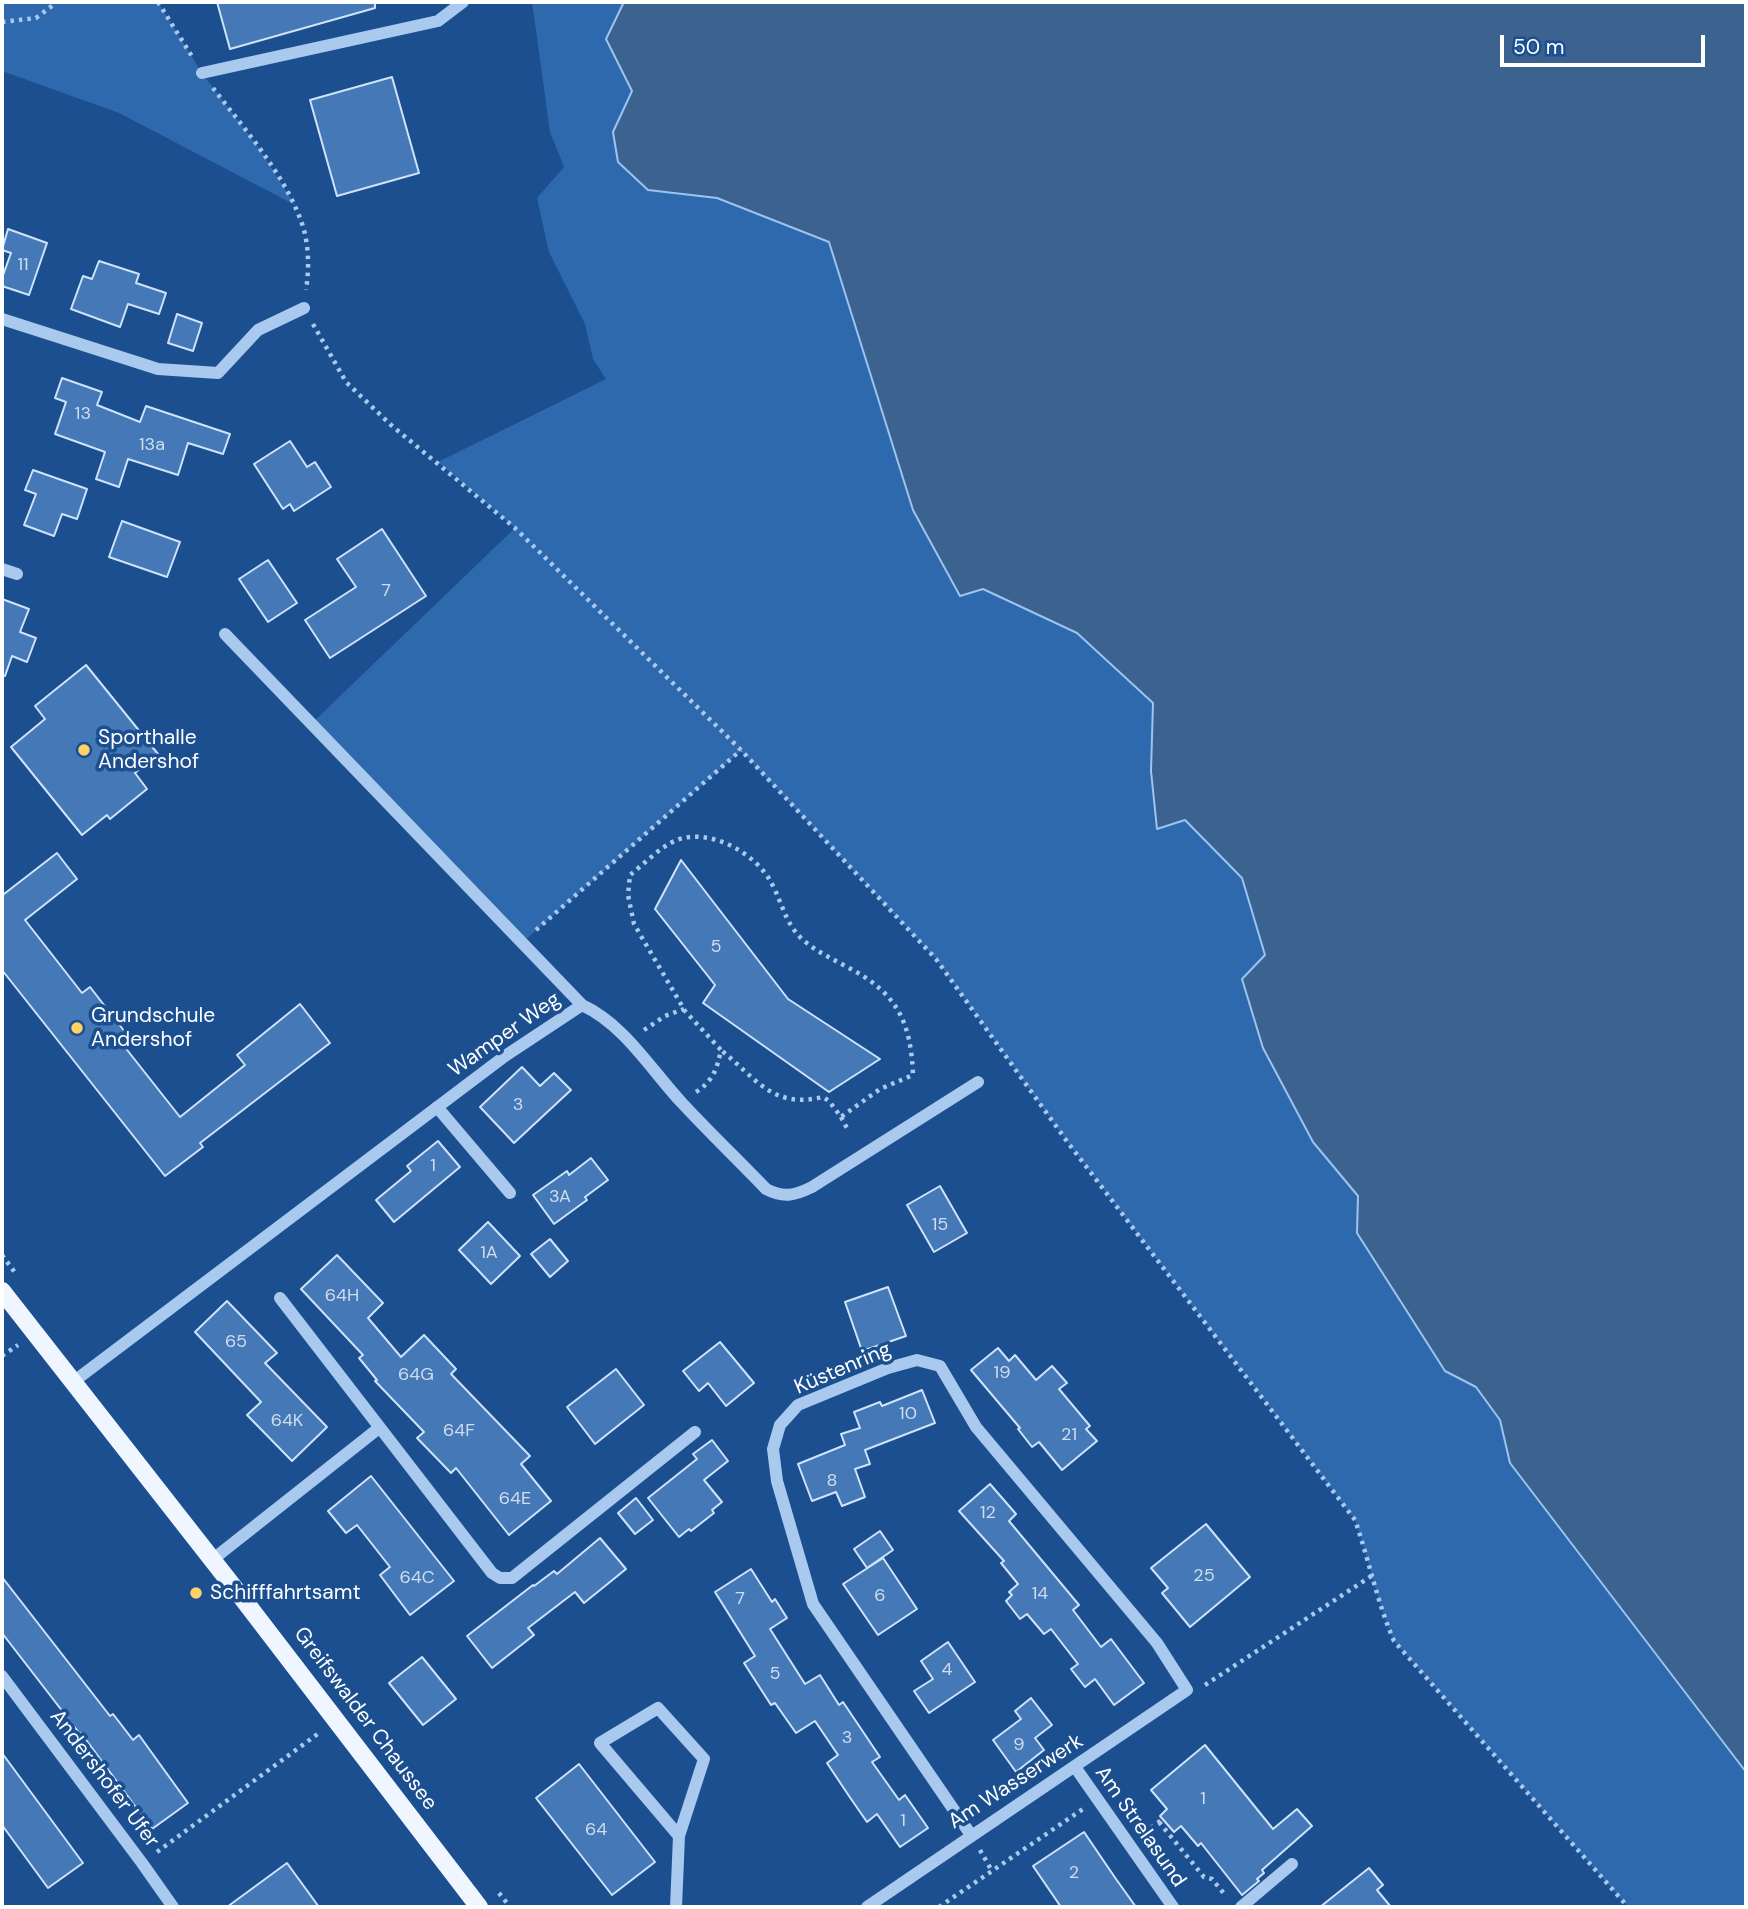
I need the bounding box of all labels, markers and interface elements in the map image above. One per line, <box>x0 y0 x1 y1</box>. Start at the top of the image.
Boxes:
scale bar <box>1503 21 1708 65</box>
text: 50 m <box>1513 33 1564 61</box>
house number: 11 <box>17 254 29 276</box>
house number: 13 <box>75 403 91 425</box>
house number: 13a <box>139 434 165 456</box>
house number: 7 <box>381 580 391 602</box>
place label: Sporthalle Andershof <box>98 725 199 775</box>
marker: Sporthalle Andershof <box>76 742 92 758</box>
house number: 5 <box>711 936 721 958</box>
street label: Wamper Weg <box>444 987 566 1083</box>
place label: Grundschule Andershof <box>91 1003 215 1053</box>
marker: Grundschule Andershof <box>69 1020 85 1036</box>
house number: 3 <box>513 1094 523 1116</box>
house number: 1 <box>430 1155 436 1177</box>
house number: 3A <box>549 1186 571 1208</box>
house number: 15 <box>932 1214 948 1236</box>
house number: 1A <box>480 1242 498 1264</box>
house number: 64H <box>325 1285 359 1307</box>
house number: 65 <box>225 1331 247 1353</box>
street label: Küstenring <box>791 1337 895 1401</box>
house number: 19 <box>994 1362 1010 1384</box>
house number: 64G <box>398 1364 434 1386</box>
house number: 10 <box>899 1403 917 1425</box>
house number: 64K <box>271 1410 303 1432</box>
house number: 64F <box>443 1420 475 1442</box>
house number: 21 <box>1061 1424 1077 1446</box>
house number: 8 <box>827 1470 837 1492</box>
house number: 64E <box>499 1488 531 1510</box>
house number: 12 <box>980 1502 996 1524</box>
house number: 25 <box>1193 1565 1215 1587</box>
house number: 64C <box>399 1567 435 1589</box>
place label: Schifffahrtsamt <box>210 1580 361 1606</box>
house number: 14 <box>1032 1583 1048 1605</box>
marker: Schifffahrtsamt <box>188 1585 204 1601</box>
house number: 6 <box>874 1585 886 1607</box>
house number: 7 <box>735 1588 745 1610</box>
street label: Greifswalder Chaussee <box>288 1622 442 1816</box>
house number: 4 <box>942 1659 952 1681</box>
house number: 5 <box>770 1663 780 1685</box>
street label: Andershofer Ufer <box>44 1705 164 1853</box>
house number: 3 <box>842 1727 852 1749</box>
street label: Am Wasserwerk <box>944 1729 1088 1835</box>
house number: 9 <box>1013 1734 1025 1756</box>
street label: Am Strelasund <box>1089 1762 1191 1892</box>
house number: 1 <box>1200 1788 1206 1810</box>
house number: 1 <box>900 1810 906 1832</box>
house number: 64 <box>585 1819 607 1841</box>
house number: 2 <box>1069 1862 1079 1884</box>

